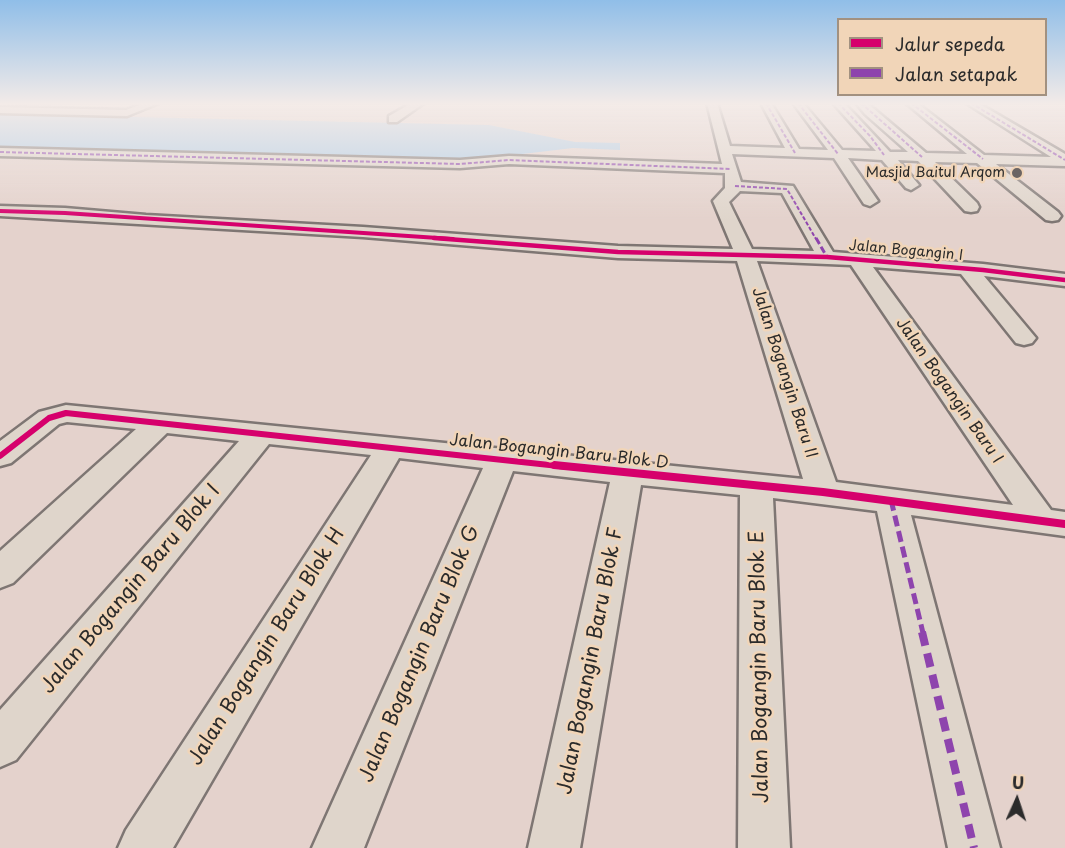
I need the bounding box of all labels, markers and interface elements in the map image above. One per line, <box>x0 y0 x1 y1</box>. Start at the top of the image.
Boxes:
legend <box>837 18 1047 96</box>
text: Jalur sepeda <box>895 30 1005 57</box>
text: Jalan setapak <box>895 60 1017 87</box>
place label: Masjid Baitul Arqom <box>866 165 1005 181</box>
marker: Masjid Baitul Arqom <box>1010 166 1024 180</box>
street label: Jalan Bogangin I <box>848 238 964 264</box>
street label: Jalan Bogangin Baru II <box>747 285 821 461</box>
street label: Jalan Bogangin Baru I <box>891 314 1007 468</box>
street label: Jalan Bogangin Baru Blok D <box>448 431 670 473</box>
street label: Jalan Bogangin Baru Blok I <box>36 479 226 699</box>
street label: Jalan Bogangin Baru Blok G <box>355 522 485 786</box>
street label: Jalan Bogangin Baru Blok H <box>184 524 350 770</box>
street label: Jalan Bogangin Baru Blok F <box>553 526 629 796</box>
street label: Jalan Bogangin Baru Blok E <box>746 531 774 803</box>
north arrow <box>987 770 1047 830</box>
text: U <box>1011 770 1025 794</box>

